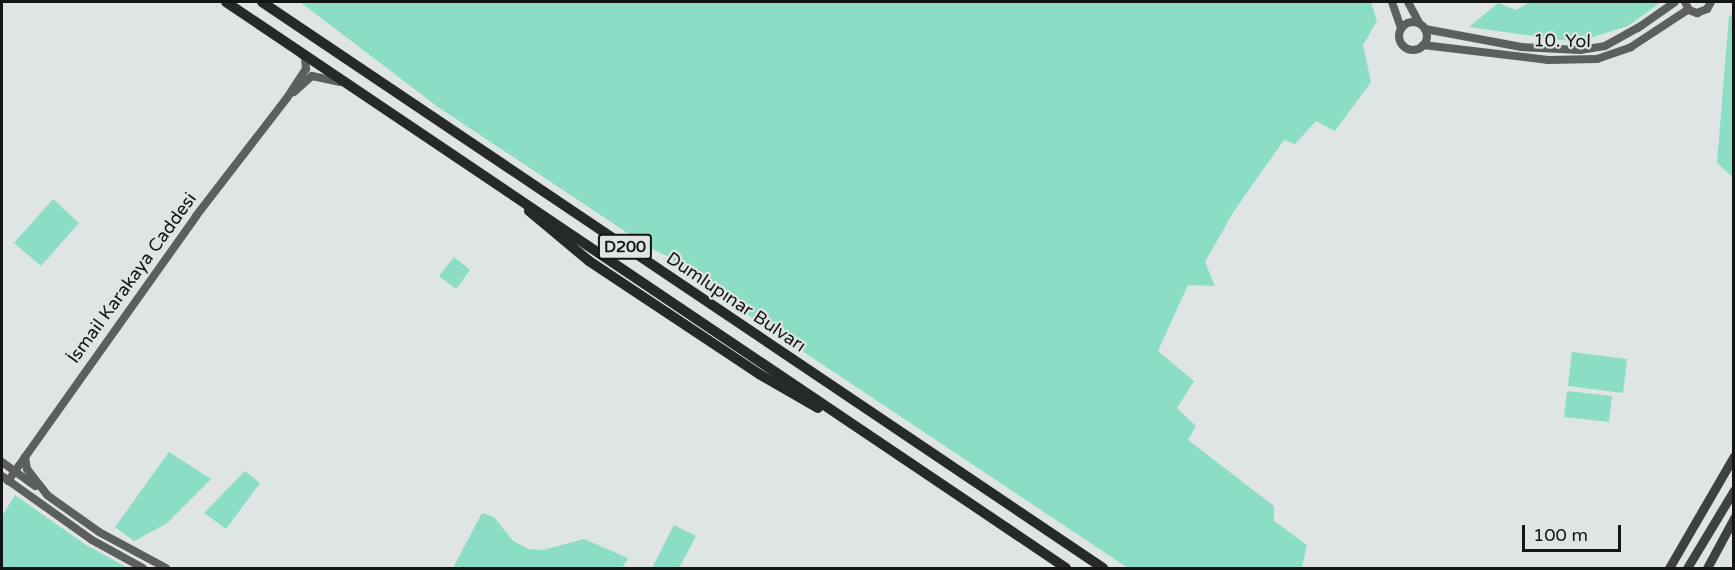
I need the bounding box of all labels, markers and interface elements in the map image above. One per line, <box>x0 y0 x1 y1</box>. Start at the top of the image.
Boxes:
street label: 10. Yol <box>1533 30 1591 52</box>
street label: İsmail Karakaya Caddesi <box>63 188 201 368</box>
road number: D200 <box>596 234 654 260</box>
street label: Dumlupınar Bulvarı <box>662 247 810 357</box>
scale bar <box>1525 513 1624 551</box>
text: 100 m <box>1533 524 1588 546</box>

